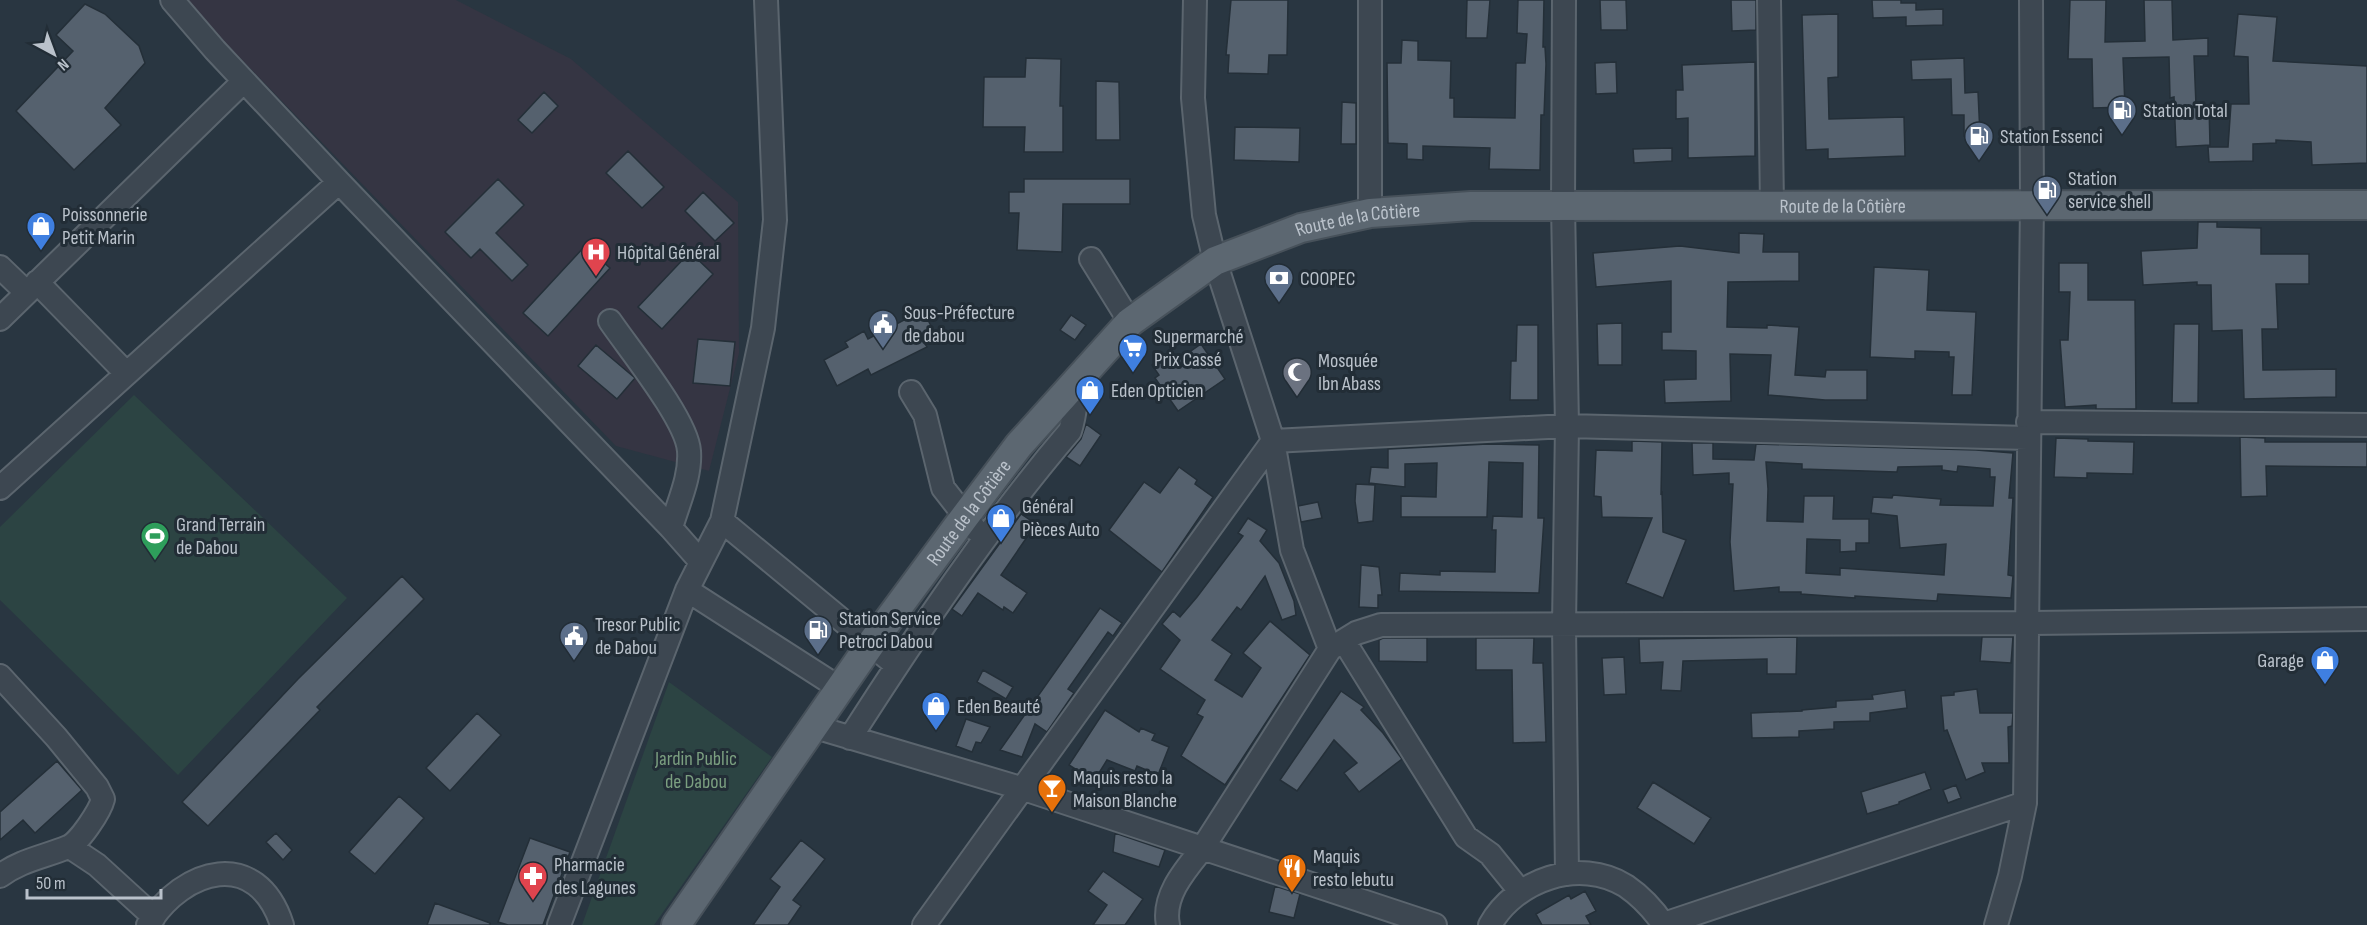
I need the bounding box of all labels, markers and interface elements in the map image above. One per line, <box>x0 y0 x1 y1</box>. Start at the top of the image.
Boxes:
north arrow <box>24 24 84 84</box>
text: N <box>53 54 72 74</box>
fuel station icon: Station Total <box>2106 94 2138 136</box>
place label: Station Total <box>2143 99 2228 123</box>
fuel station icon: Station Essenci <box>1963 120 1995 162</box>
place label: Station Essenci <box>2000 125 2103 149</box>
place label: Station service shell <box>2068 167 2151 214</box>
fuel station icon: Station service shell <box>2031 174 2063 216</box>
street label: Route de la Côtière <box>1780 195 1906 219</box>
street label: Route de la Côtière <box>1292 199 1421 242</box>
place label: Poissonnerie Petit Marin <box>62 203 148 250</box>
shop icon: Poissonnerie Petit Marin <box>25 210 57 252</box>
hospital icon: Hôpital Général <box>580 236 612 278</box>
place label: Hôpital Général <box>617 241 720 265</box>
bank icon: COOPEC <box>1263 262 1295 304</box>
place label: COOPEC <box>1300 267 1355 291</box>
place label: Sous-Préfecture de dabou <box>904 301 1015 348</box>
public building icon: Sous-Préfecture de dabou <box>867 308 899 350</box>
place label: Supermarché Prix Cassé <box>1154 325 1244 372</box>
supermarket icon: Supermarché Prix Cassé <box>1117 332 1149 374</box>
place label: Mosquée Ibn Abass <box>1318 349 1381 396</box>
mosque icon: Mosquée Ibn Abass <box>1281 356 1313 398</box>
shop icon: Eden Opticien <box>1074 374 1106 416</box>
place label: Eden Opticien <box>1111 379 1204 403</box>
street label: Route de la Côtière <box>922 455 1017 570</box>
place label: Général Pièces Auto <box>1022 495 1100 542</box>
shop icon: Général Pièces Auto <box>985 502 1017 544</box>
place label: Grand Terrain de Dabou <box>176 513 265 560</box>
sports icon: Grand Terrain de Dabou <box>139 520 171 562</box>
place label: Station Service Petroci Dabou <box>839 607 941 654</box>
place label: Tresor Public de Dabou <box>595 613 680 660</box>
fuel station icon: Station Service Petroci Dabou <box>802 614 834 656</box>
public building icon: Tresor Public de Dabou <box>558 620 590 662</box>
shop icon: Garage <box>2309 644 2341 686</box>
place label: Garage <box>2257 649 2304 673</box>
shop icon: Eden Beauté <box>920 690 952 732</box>
place label: Eden Beauté <box>957 695 1040 719</box>
park label: Jardin Public de Dabou <box>654 747 737 794</box>
place label: Maquis resto la Maison Blanche <box>1073 766 1177 813</box>
bar icon: Maquis resto la Maison Blanche <box>1036 772 1068 814</box>
place label: Maquis resto lebutu <box>1313 845 1394 892</box>
restaurant icon: Maquis resto lebutu <box>1276 852 1308 894</box>
place label: Pharmacie des Lagunes <box>554 853 636 900</box>
pharmacy icon: Pharmacie des Lagunes <box>517 860 549 902</box>
scale bar <box>27 862 160 900</box>
text: 50 m <box>36 873 66 894</box>

